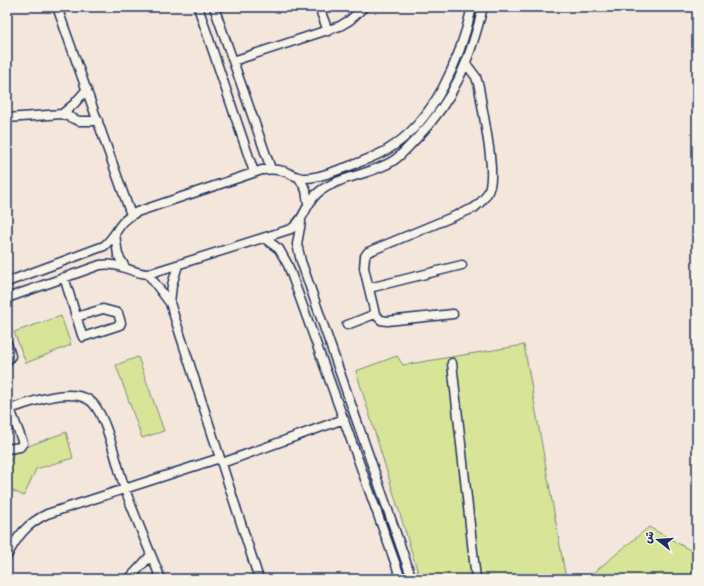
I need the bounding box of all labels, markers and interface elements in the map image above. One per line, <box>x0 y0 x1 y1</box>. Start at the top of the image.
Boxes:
north arrow <box>638 520 678 560</box>
text: ش <box>640 529 658 545</box>

